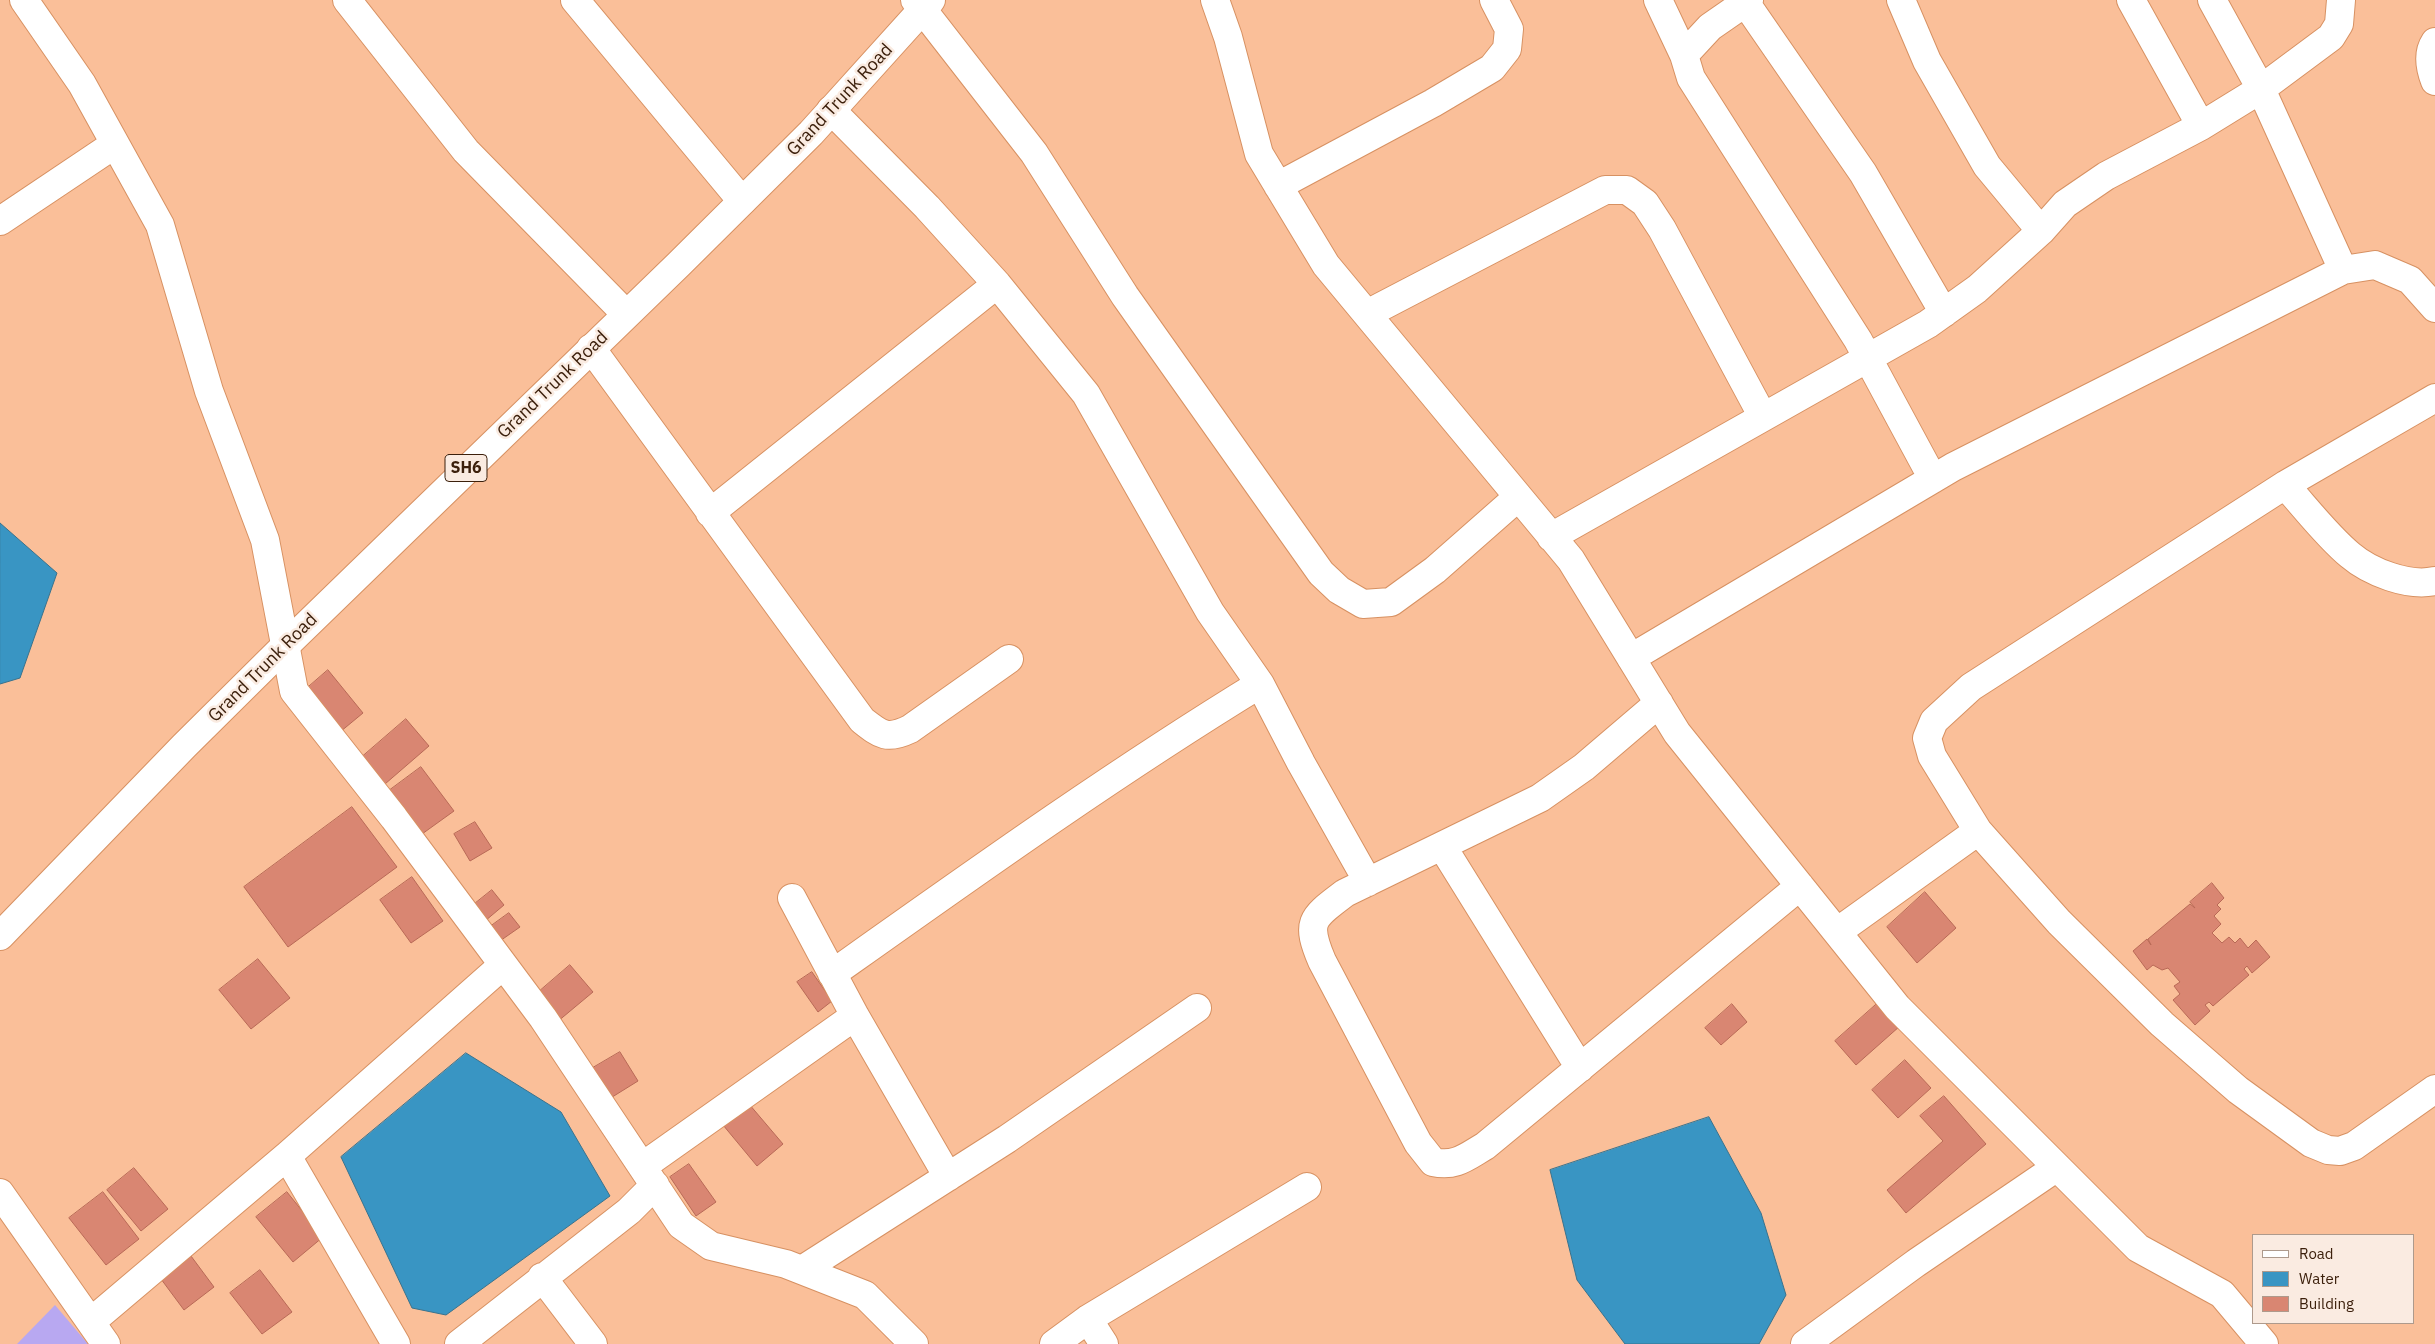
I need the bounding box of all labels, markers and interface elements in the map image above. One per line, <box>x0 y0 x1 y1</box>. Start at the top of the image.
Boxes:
street label: Grand Trunk Road <box>783 40 897 160</box>
street label: Grand Trunk Road <box>493 327 613 443</box>
road number: SH6 <box>445 454 487 482</box>
street label: Grand Trunk Road <box>204 609 322 727</box>
legend <box>2252 1234 2415 1324</box>
text: Road <box>2299 1244 2334 1263</box>
text: Water <box>2299 1269 2339 1288</box>
text: Building <box>2299 1294 2354 1313</box>

